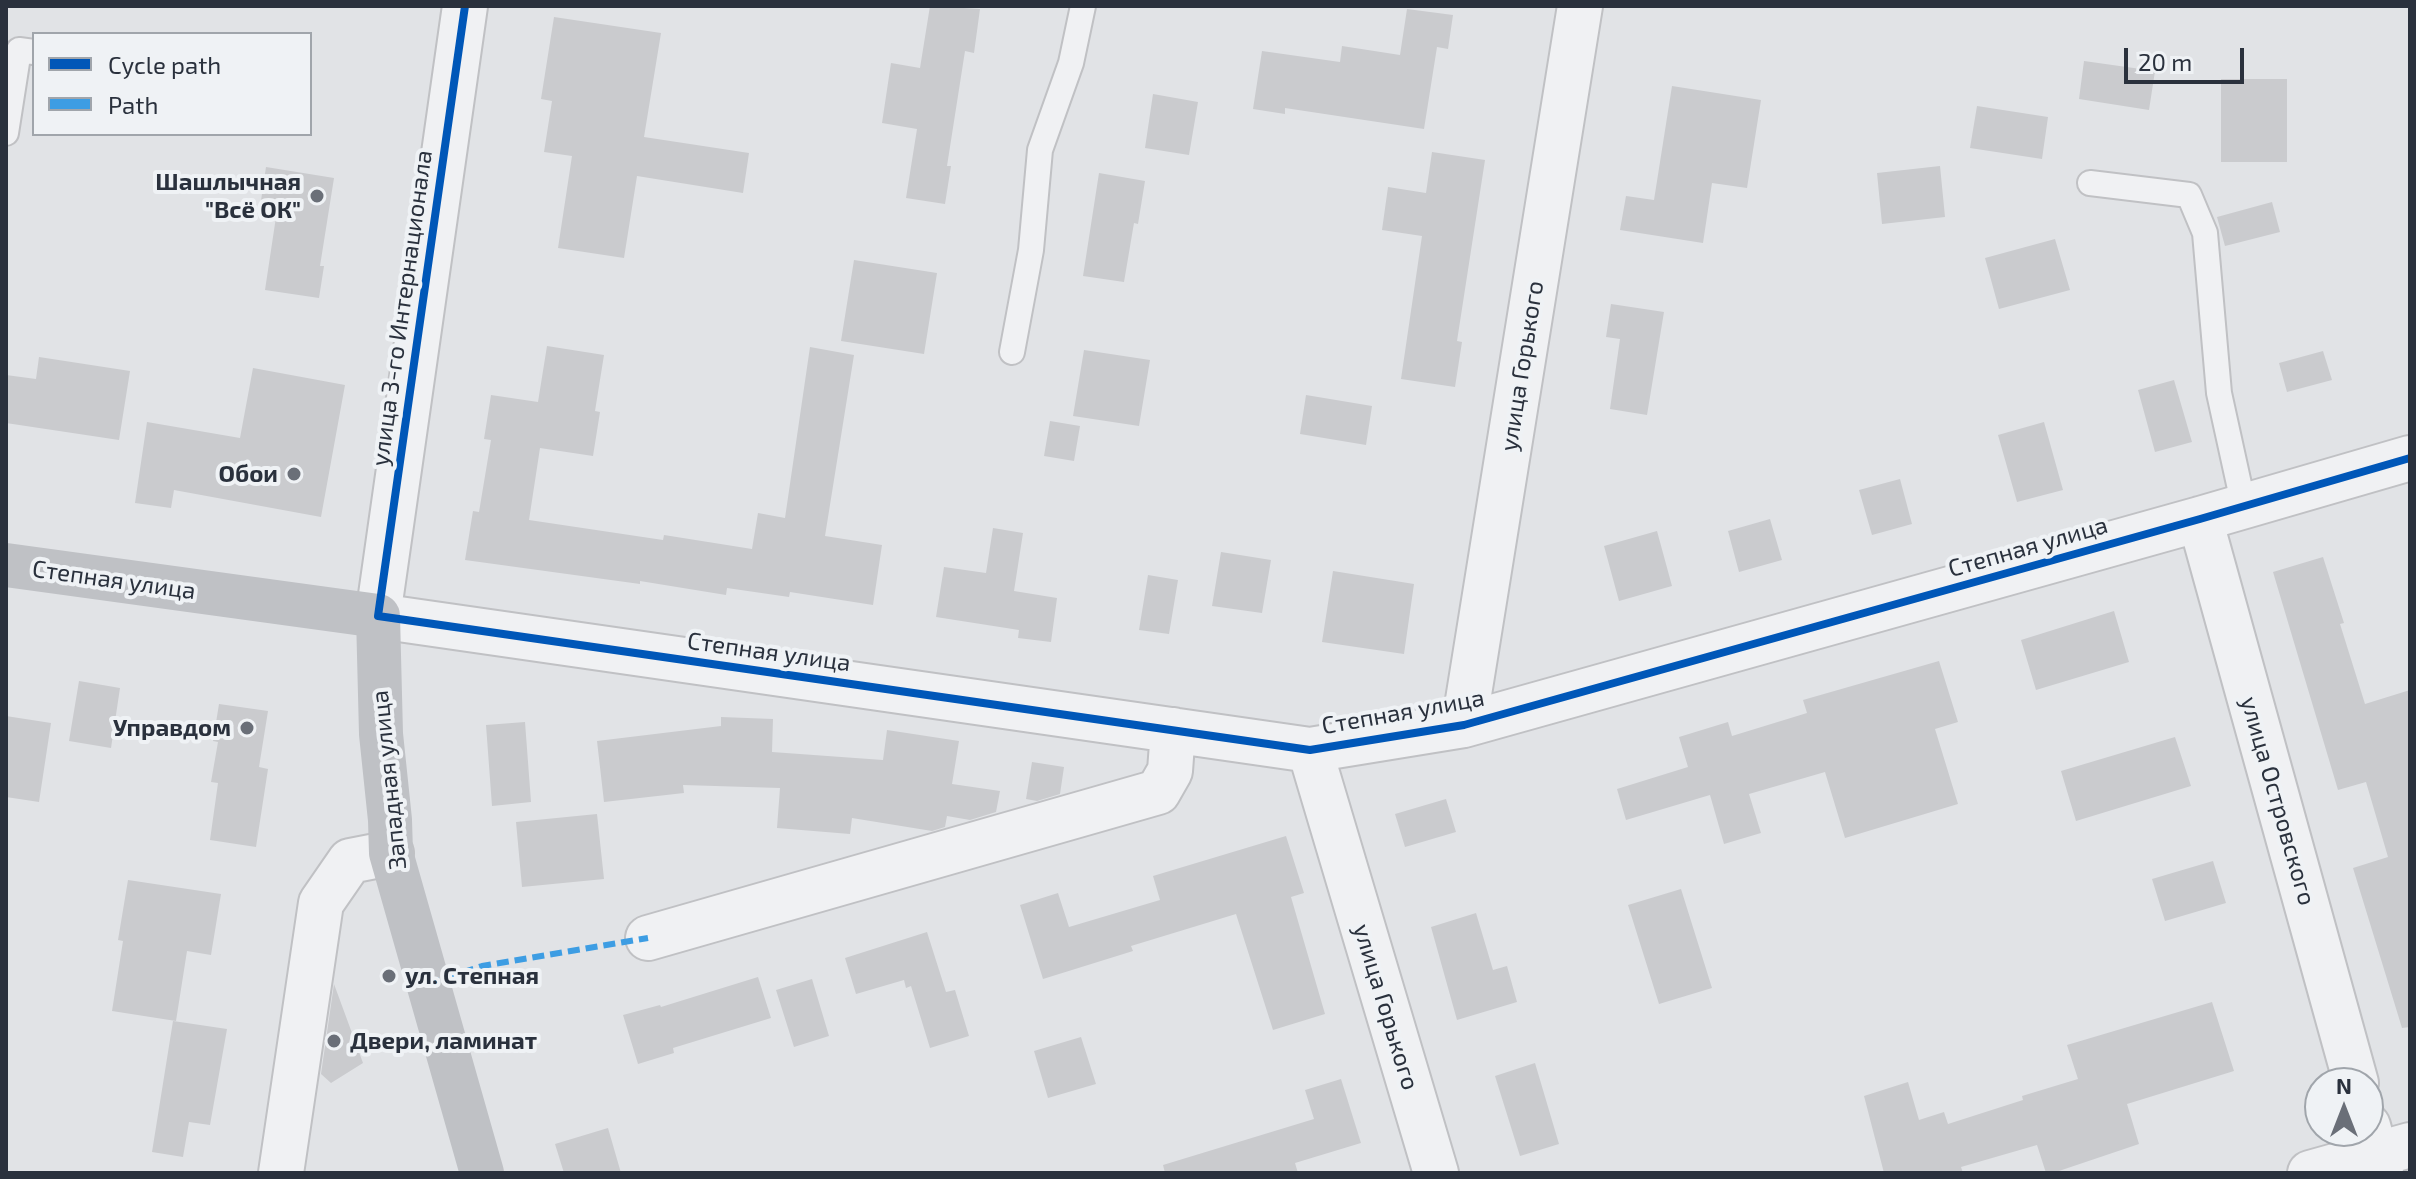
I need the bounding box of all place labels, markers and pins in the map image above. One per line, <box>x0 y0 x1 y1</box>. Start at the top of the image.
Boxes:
place label: Шашлычная "Всё ОК" <box>155 168 301 224</box>
marker: Шашлычная "Всё ОК" <box>308 187 326 205</box>
place label: Обои <box>218 460 278 488</box>
marker: Обои <box>285 465 303 483</box>
place label: Управдом <box>113 714 231 742</box>
marker: Управдом <box>238 719 256 737</box>
place label: ул. Степная <box>405 962 539 990</box>
marker: ул. Степная <box>380 967 398 985</box>
place label: Двери, ламинат <box>350 1027 537 1055</box>
marker: Двери, ламинат <box>325 1032 343 1050</box>

